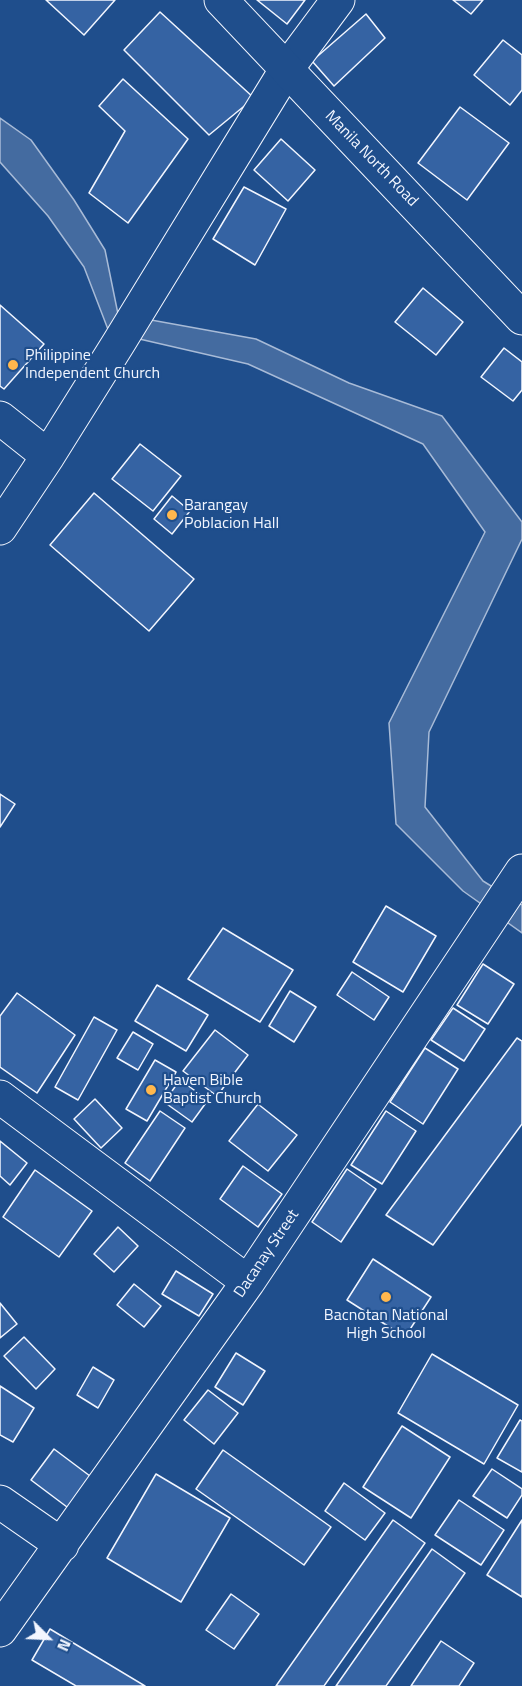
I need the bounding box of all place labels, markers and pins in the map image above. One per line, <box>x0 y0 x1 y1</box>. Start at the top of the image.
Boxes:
place label: Philippine Independent Church <box>25 346 160 384</box>
marker: Philippine Independent Church <box>6 358 20 372</box>
place label: Barangay Poblacion Hall <box>184 496 279 534</box>
marker: Barangay Poblacion Hall <box>165 508 179 522</box>
place label: Haven Bible Baptist Church <box>163 1071 262 1109</box>
marker: Haven Bible Baptist Church <box>144 1083 158 1097</box>
marker: Bacnotan National High School <box>379 1290 393 1304</box>
place label: Bacnotan National High School <box>324 1306 448 1344</box>

